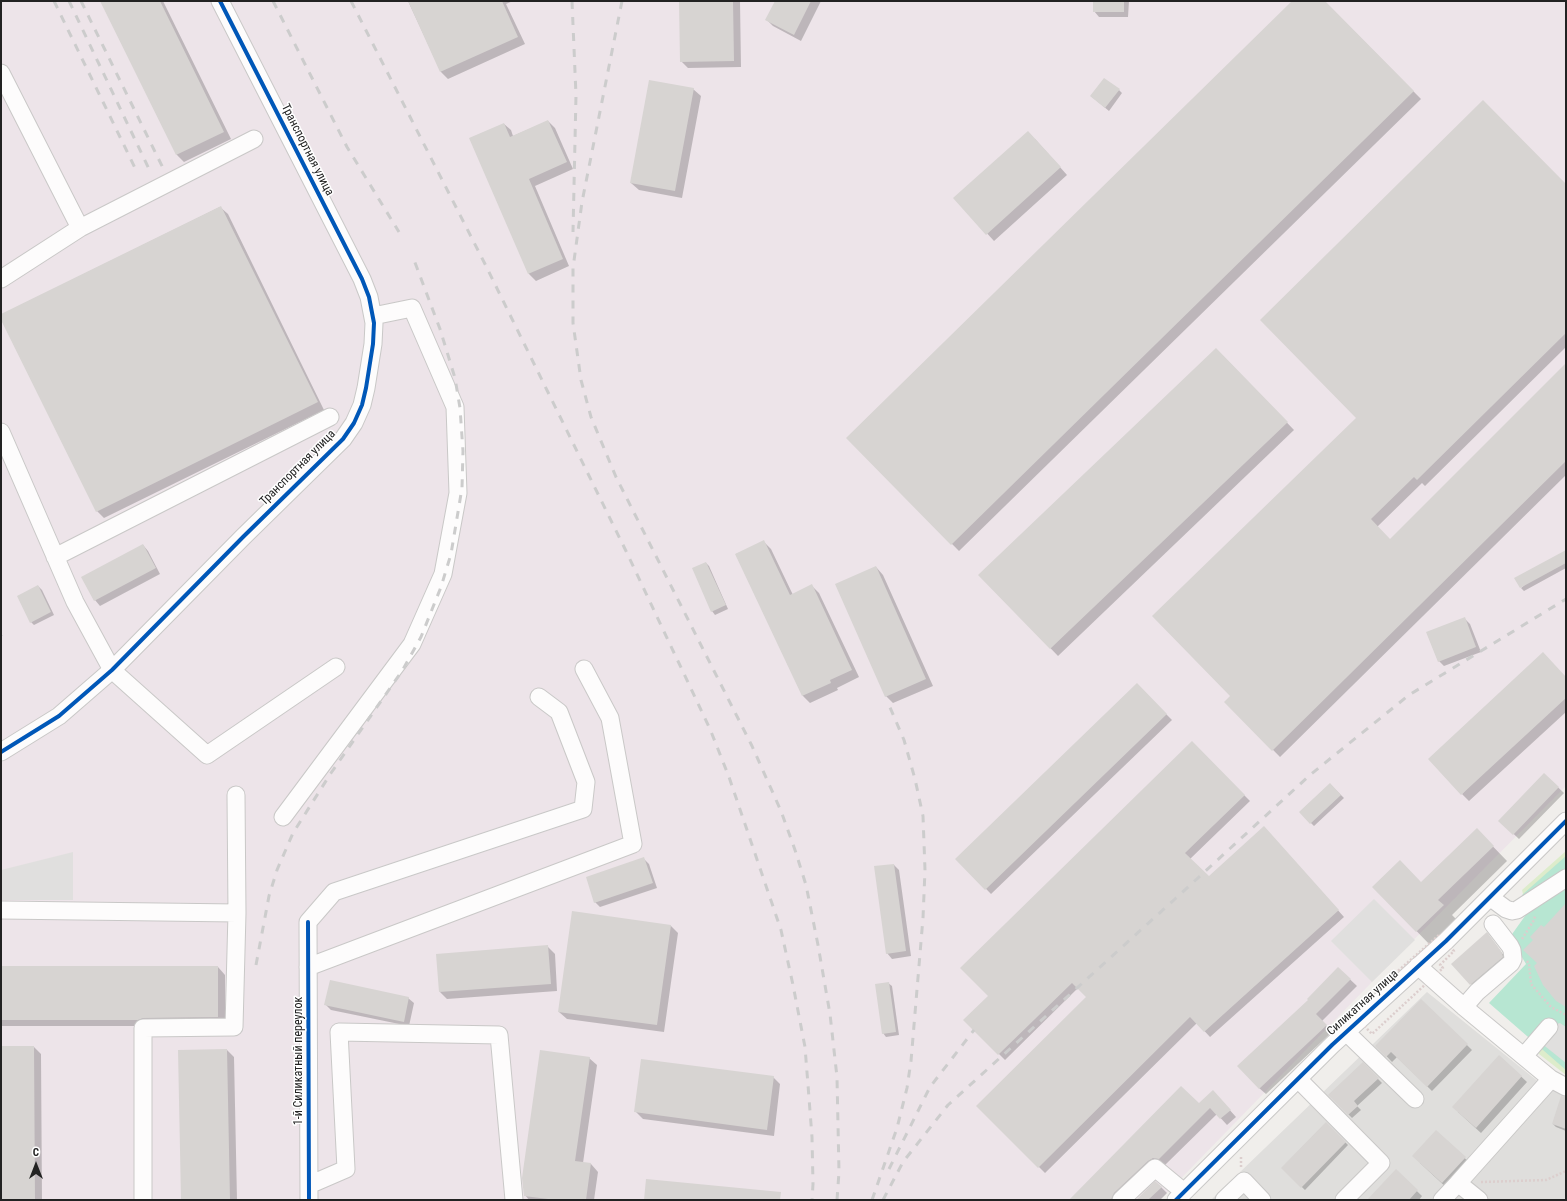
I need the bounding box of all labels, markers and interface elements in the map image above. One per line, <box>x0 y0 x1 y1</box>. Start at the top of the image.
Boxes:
street label: Транспортная улица <box>278 102 336 198</box>
street label: Транспортная улица <box>257 427 339 509</box>
street label: Силикатная улица <box>1324 967 1402 1039</box>
street label: 1-й Силикатный переулок <box>292 997 306 1125</box>
north arrow <box>16 1145 56 1185</box>
text: С <box>33 1146 39 1159</box>

